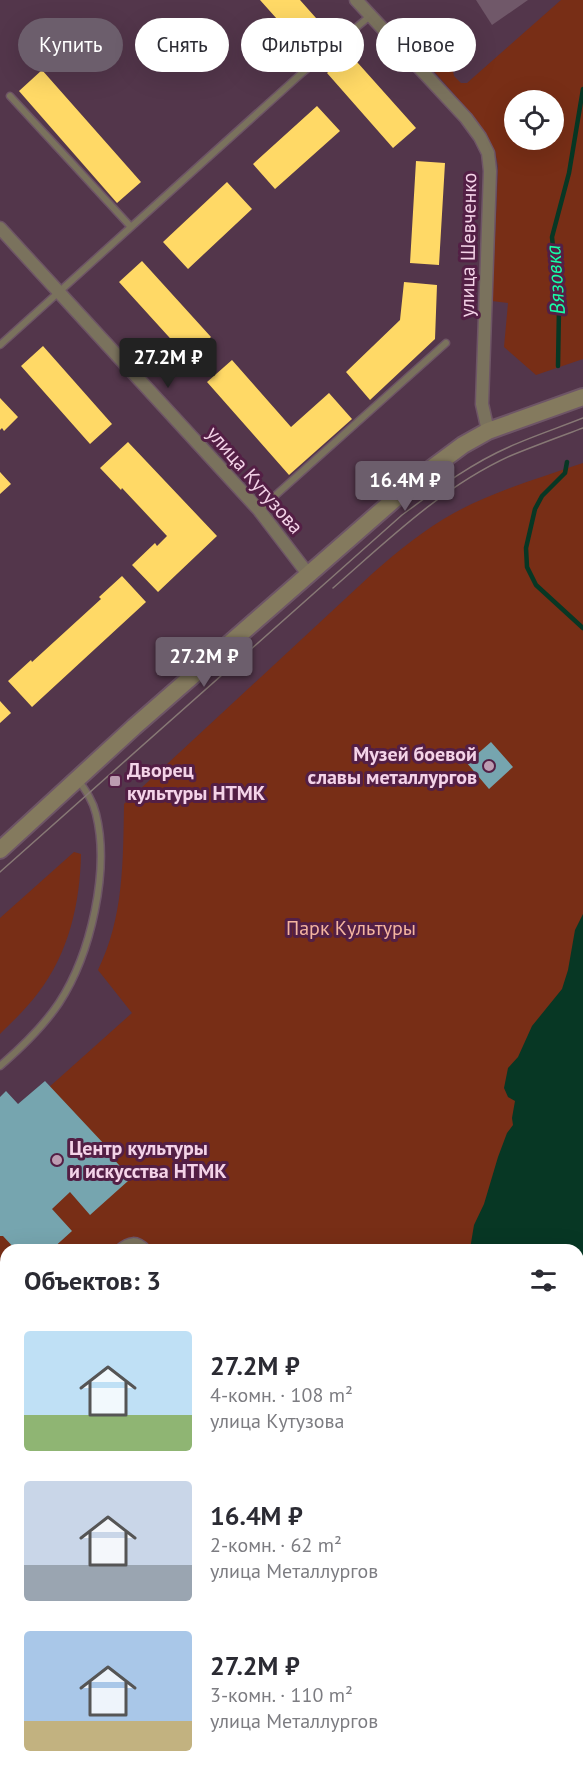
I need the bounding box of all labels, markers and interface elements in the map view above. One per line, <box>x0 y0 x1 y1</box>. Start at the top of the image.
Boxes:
chip: Купить <box>18 18 123 72</box>
chip: Снять <box>135 18 229 72</box>
chip: Фильтры <box>241 18 364 72</box>
chip: Новое <box>376 18 476 72</box>
map controls <box>504 90 564 150</box>
button: locate <box>504 90 564 150</box>
street label: улица Шевченко <box>454 172 482 318</box>
water label: Вязовка <box>539 244 571 316</box>
pin: 27.2M ₽ <box>113 338 223 389</box>
text: 27.2M ₽ <box>134 344 202 370</box>
street label: улица Кутузова <box>201 421 309 539</box>
pin: 16.4M ₽ <box>350 461 460 512</box>
text: 16.4M ₽ <box>369 467 441 493</box>
pin: 27.2M ₽ <box>149 637 259 688</box>
text: 27.2M ₽ <box>170 643 238 669</box>
place label: Музей боевой славы металлургов <box>308 741 477 790</box>
place label: Дворец культуры НТМК <box>127 757 266 806</box>
marker: Музей боевой славы металлургов <box>482 759 496 773</box>
marker: Дворец культуры НТМК <box>108 774 122 788</box>
park label: Парк Культуры <box>286 915 416 941</box>
place label: Центр культуры и искусства НТМК <box>69 1135 227 1184</box>
marker: Центр культуры и искусства НТМК <box>50 1153 64 1167</box>
text: Объектов: 3 <box>24 1264 161 1297</box>
icon: filters <box>527 1264 560 1297</box>
text: 27.2M ₽ <box>210 1349 300 1382</box>
icon: home <box>72 1355 144 1427</box>
text: 4-комн. · 108 m² <box>210 1382 353 1408</box>
text: улица Кутузова <box>210 1408 344 1434</box>
text: 16.4M ₽ <box>210 1499 303 1532</box>
icon: home <box>72 1505 144 1577</box>
text: 2-комн. · 62 m² <box>210 1532 342 1558</box>
text: улица Металлургов <box>210 1558 378 1584</box>
text: 27.2M ₽ <box>210 1649 300 1682</box>
icon: home <box>72 1655 144 1727</box>
text: 3-комн. · 110 m² <box>210 1682 353 1708</box>
text: улица Металлургов <box>210 1708 378 1734</box>

